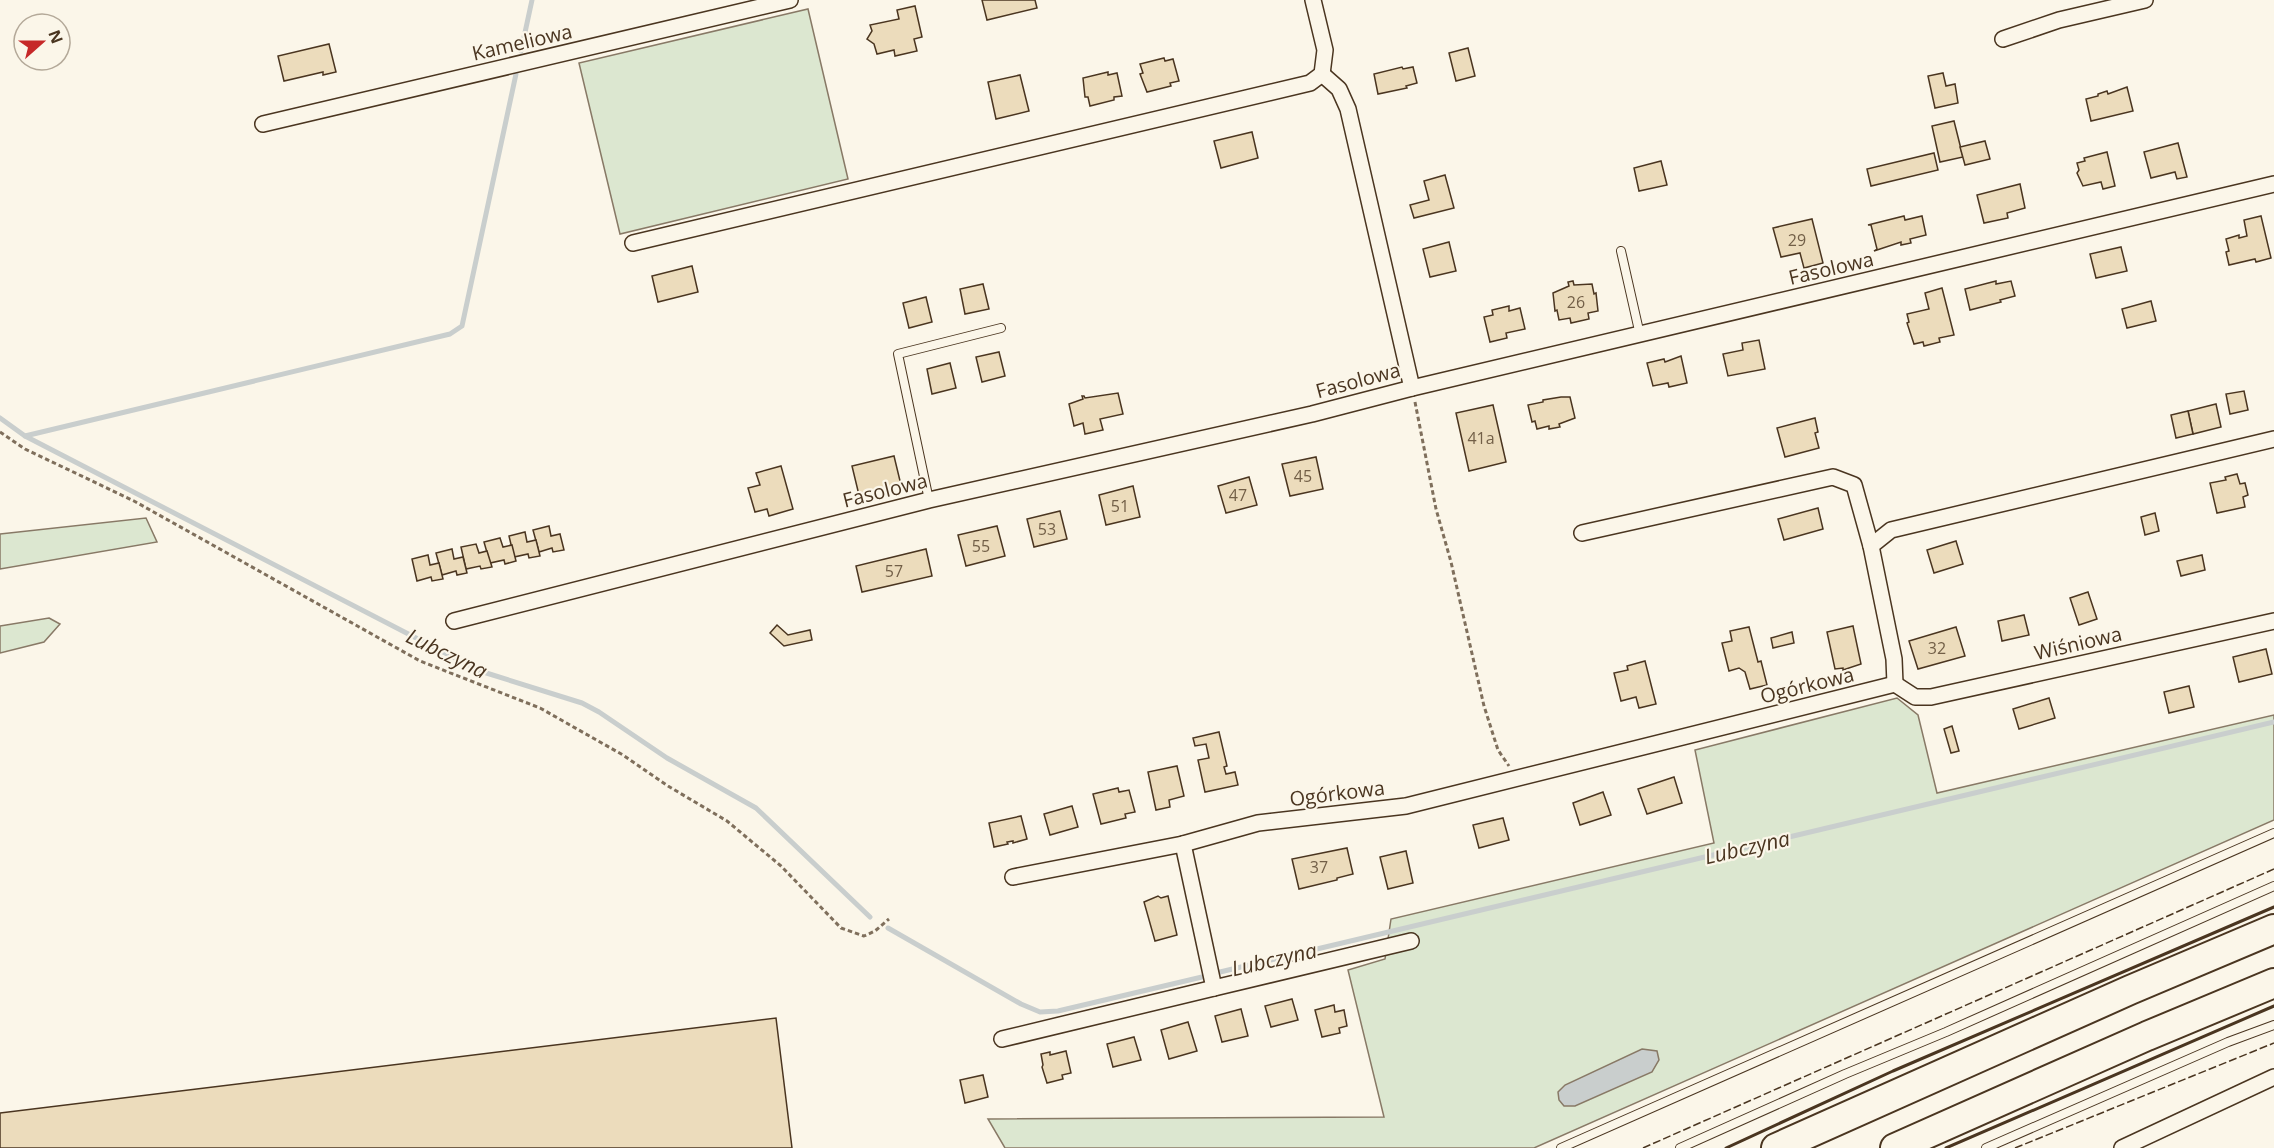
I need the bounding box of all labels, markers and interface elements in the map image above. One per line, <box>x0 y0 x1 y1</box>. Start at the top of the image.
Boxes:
north arrow <box>12 12 72 72</box>
street label: Kameliowa <box>469 17 575 67</box>
text: N <box>43 27 69 47</box>
house number: 29 <box>1788 229 1806 251</box>
street label: Fasolowa <box>1786 245 1876 291</box>
house number: 26 <box>1567 291 1585 313</box>
street label: Fasolowa <box>1313 356 1403 404</box>
house number: 41a <box>1467 427 1495 449</box>
house number: 45 <box>1294 465 1312 487</box>
street label: Fasolowa <box>840 466 930 514</box>
house number: 47 <box>1229 484 1247 506</box>
house number: 51 <box>1111 495 1129 517</box>
house number: 53 <box>1038 518 1056 540</box>
house number: 55 <box>972 535 990 557</box>
house number: 57 <box>885 560 903 582</box>
street label: Wiśniowa <box>2032 620 2124 666</box>
water label: Lubczyna <box>402 621 492 685</box>
house number: 32 <box>1928 637 1946 659</box>
street label: Ogórkowa <box>1757 660 1857 710</box>
street label: Ogórkowa <box>1288 774 1386 812</box>
water label: Lubczyna <box>1702 824 1793 870</box>
house number: 37 <box>1310 856 1328 878</box>
water label: Lubczyna <box>1229 936 1320 982</box>

